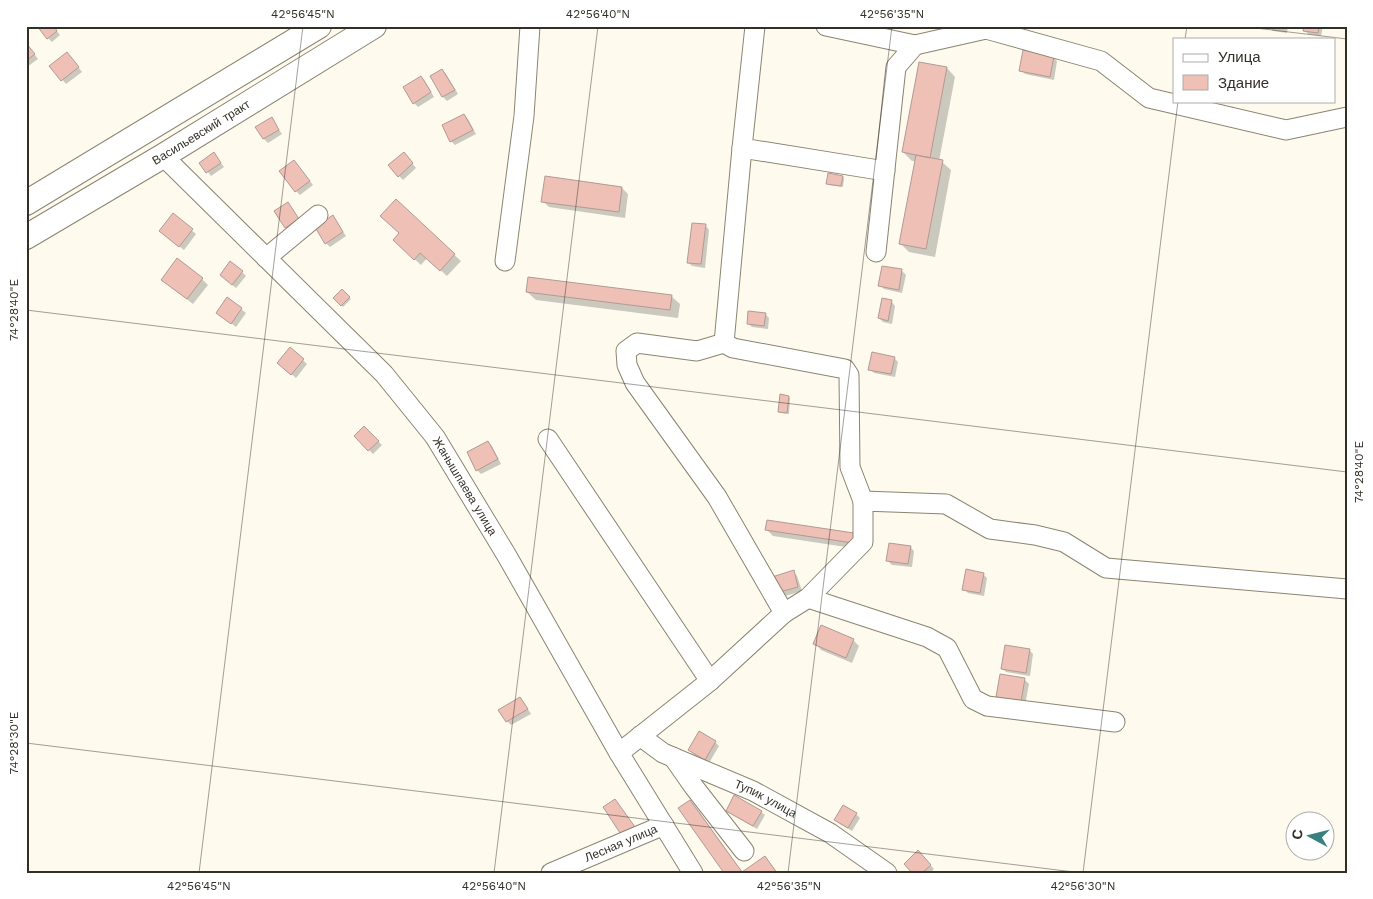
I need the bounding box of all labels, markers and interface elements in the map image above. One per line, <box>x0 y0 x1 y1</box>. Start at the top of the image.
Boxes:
text: 42°56'45"N <box>271 7 335 21</box>
text: 42°56'40"N <box>566 7 630 21</box>
text: 42°56'35"N <box>860 7 924 21</box>
legend <box>1173 38 1336 102</box>
text: Улица <box>1218 48 1261 66</box>
text: Здание <box>1218 74 1269 92</box>
street label: Васильевский тракт <box>150 97 253 168</box>
text: 74°28'40"E <box>7 279 21 341</box>
street label: Жанышпаева улица <box>430 434 500 538</box>
text: 74°28'40"E <box>1352 441 1366 503</box>
text: 74°28'30"E <box>7 711 21 774</box>
street label: Тупик улица <box>732 777 799 821</box>
north arrow <box>1286 812 1336 862</box>
street label: Лесная улица <box>583 822 660 865</box>
text: С <box>1289 828 1306 840</box>
text: 42°56'45"N <box>167 879 231 893</box>
text: 42°56'40"N <box>462 879 526 893</box>
text: 42°56'35"N <box>757 879 821 893</box>
text: 42°56'30"N <box>1050 879 1116 893</box>

